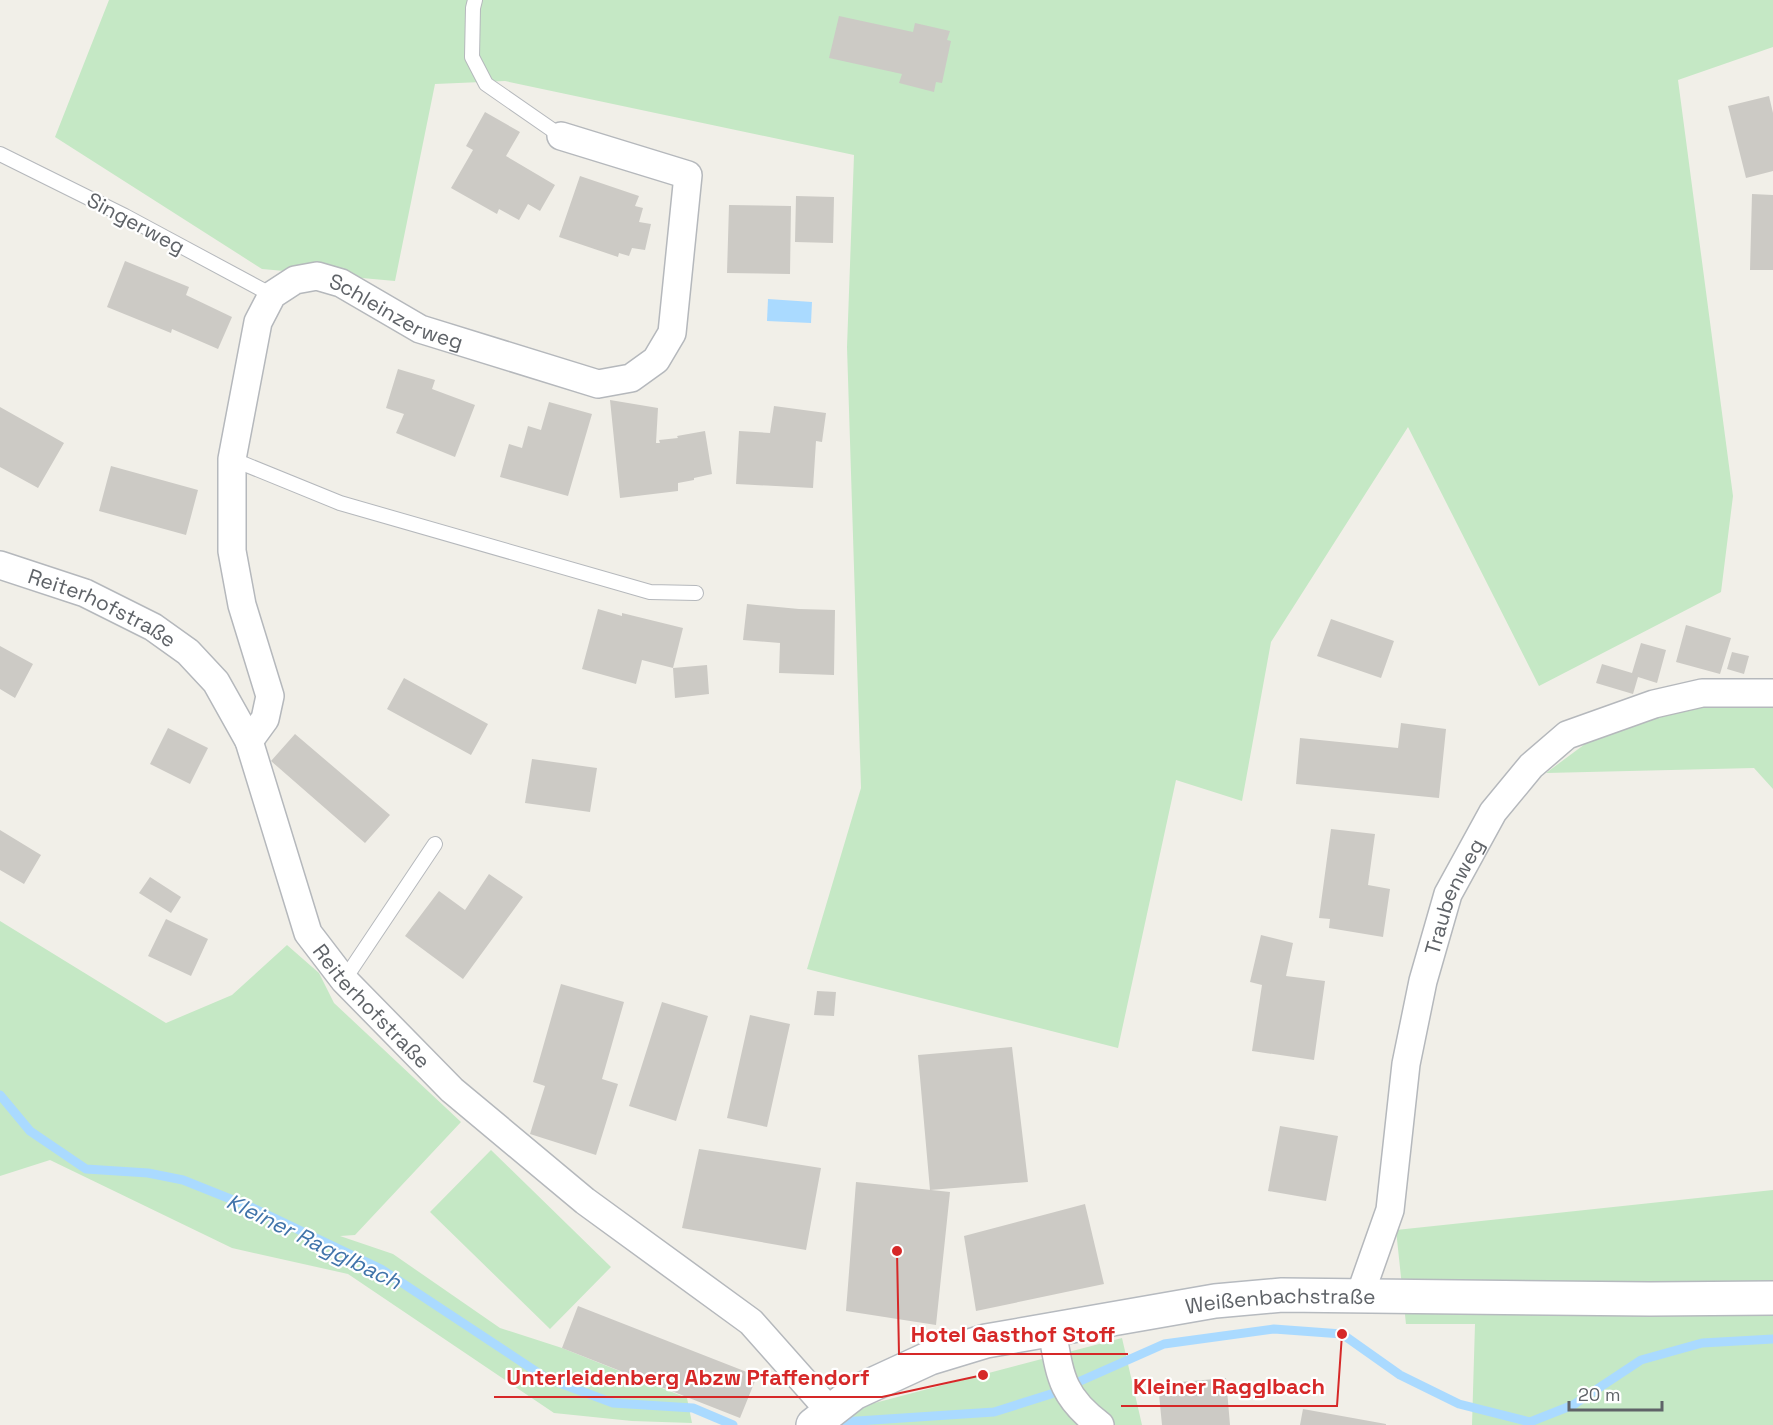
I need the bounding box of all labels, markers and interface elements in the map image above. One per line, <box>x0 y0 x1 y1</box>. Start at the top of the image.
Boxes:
street label: Singerweg <box>82 186 190 260</box>
street label: Schleinzerweg <box>326 267 467 355</box>
street label: Reiterhofstraße <box>25 562 182 653</box>
street label: Traubenweg <box>1418 833 1490 958</box>
street label: Reiterhofstraße <box>307 938 436 1074</box>
water label: Kleiner Ragglbach <box>222 1187 406 1296</box>
street label: Weißenbachstraße <box>1183 1281 1376 1319</box>
callout: Hotel Gasthof Stoff <box>899 1314 1128 1354</box>
text: Hotel Gasthof Stoff <box>911 1320 1115 1348</box>
callout: Unterleidenberg Abzw Pfaffendorf <box>494 1357 882 1397</box>
text: Unterleidenberg Abzw Pfaffendorf <box>506 1363 870 1391</box>
callout: Kleiner Ragglbach <box>1121 1366 1337 1406</box>
text: Kleiner Ragglbach <box>1133 1372 1325 1400</box>
scale bar <box>1569 1374 1662 1412</box>
text: 20 m <box>1578 1383 1621 1406</box>

